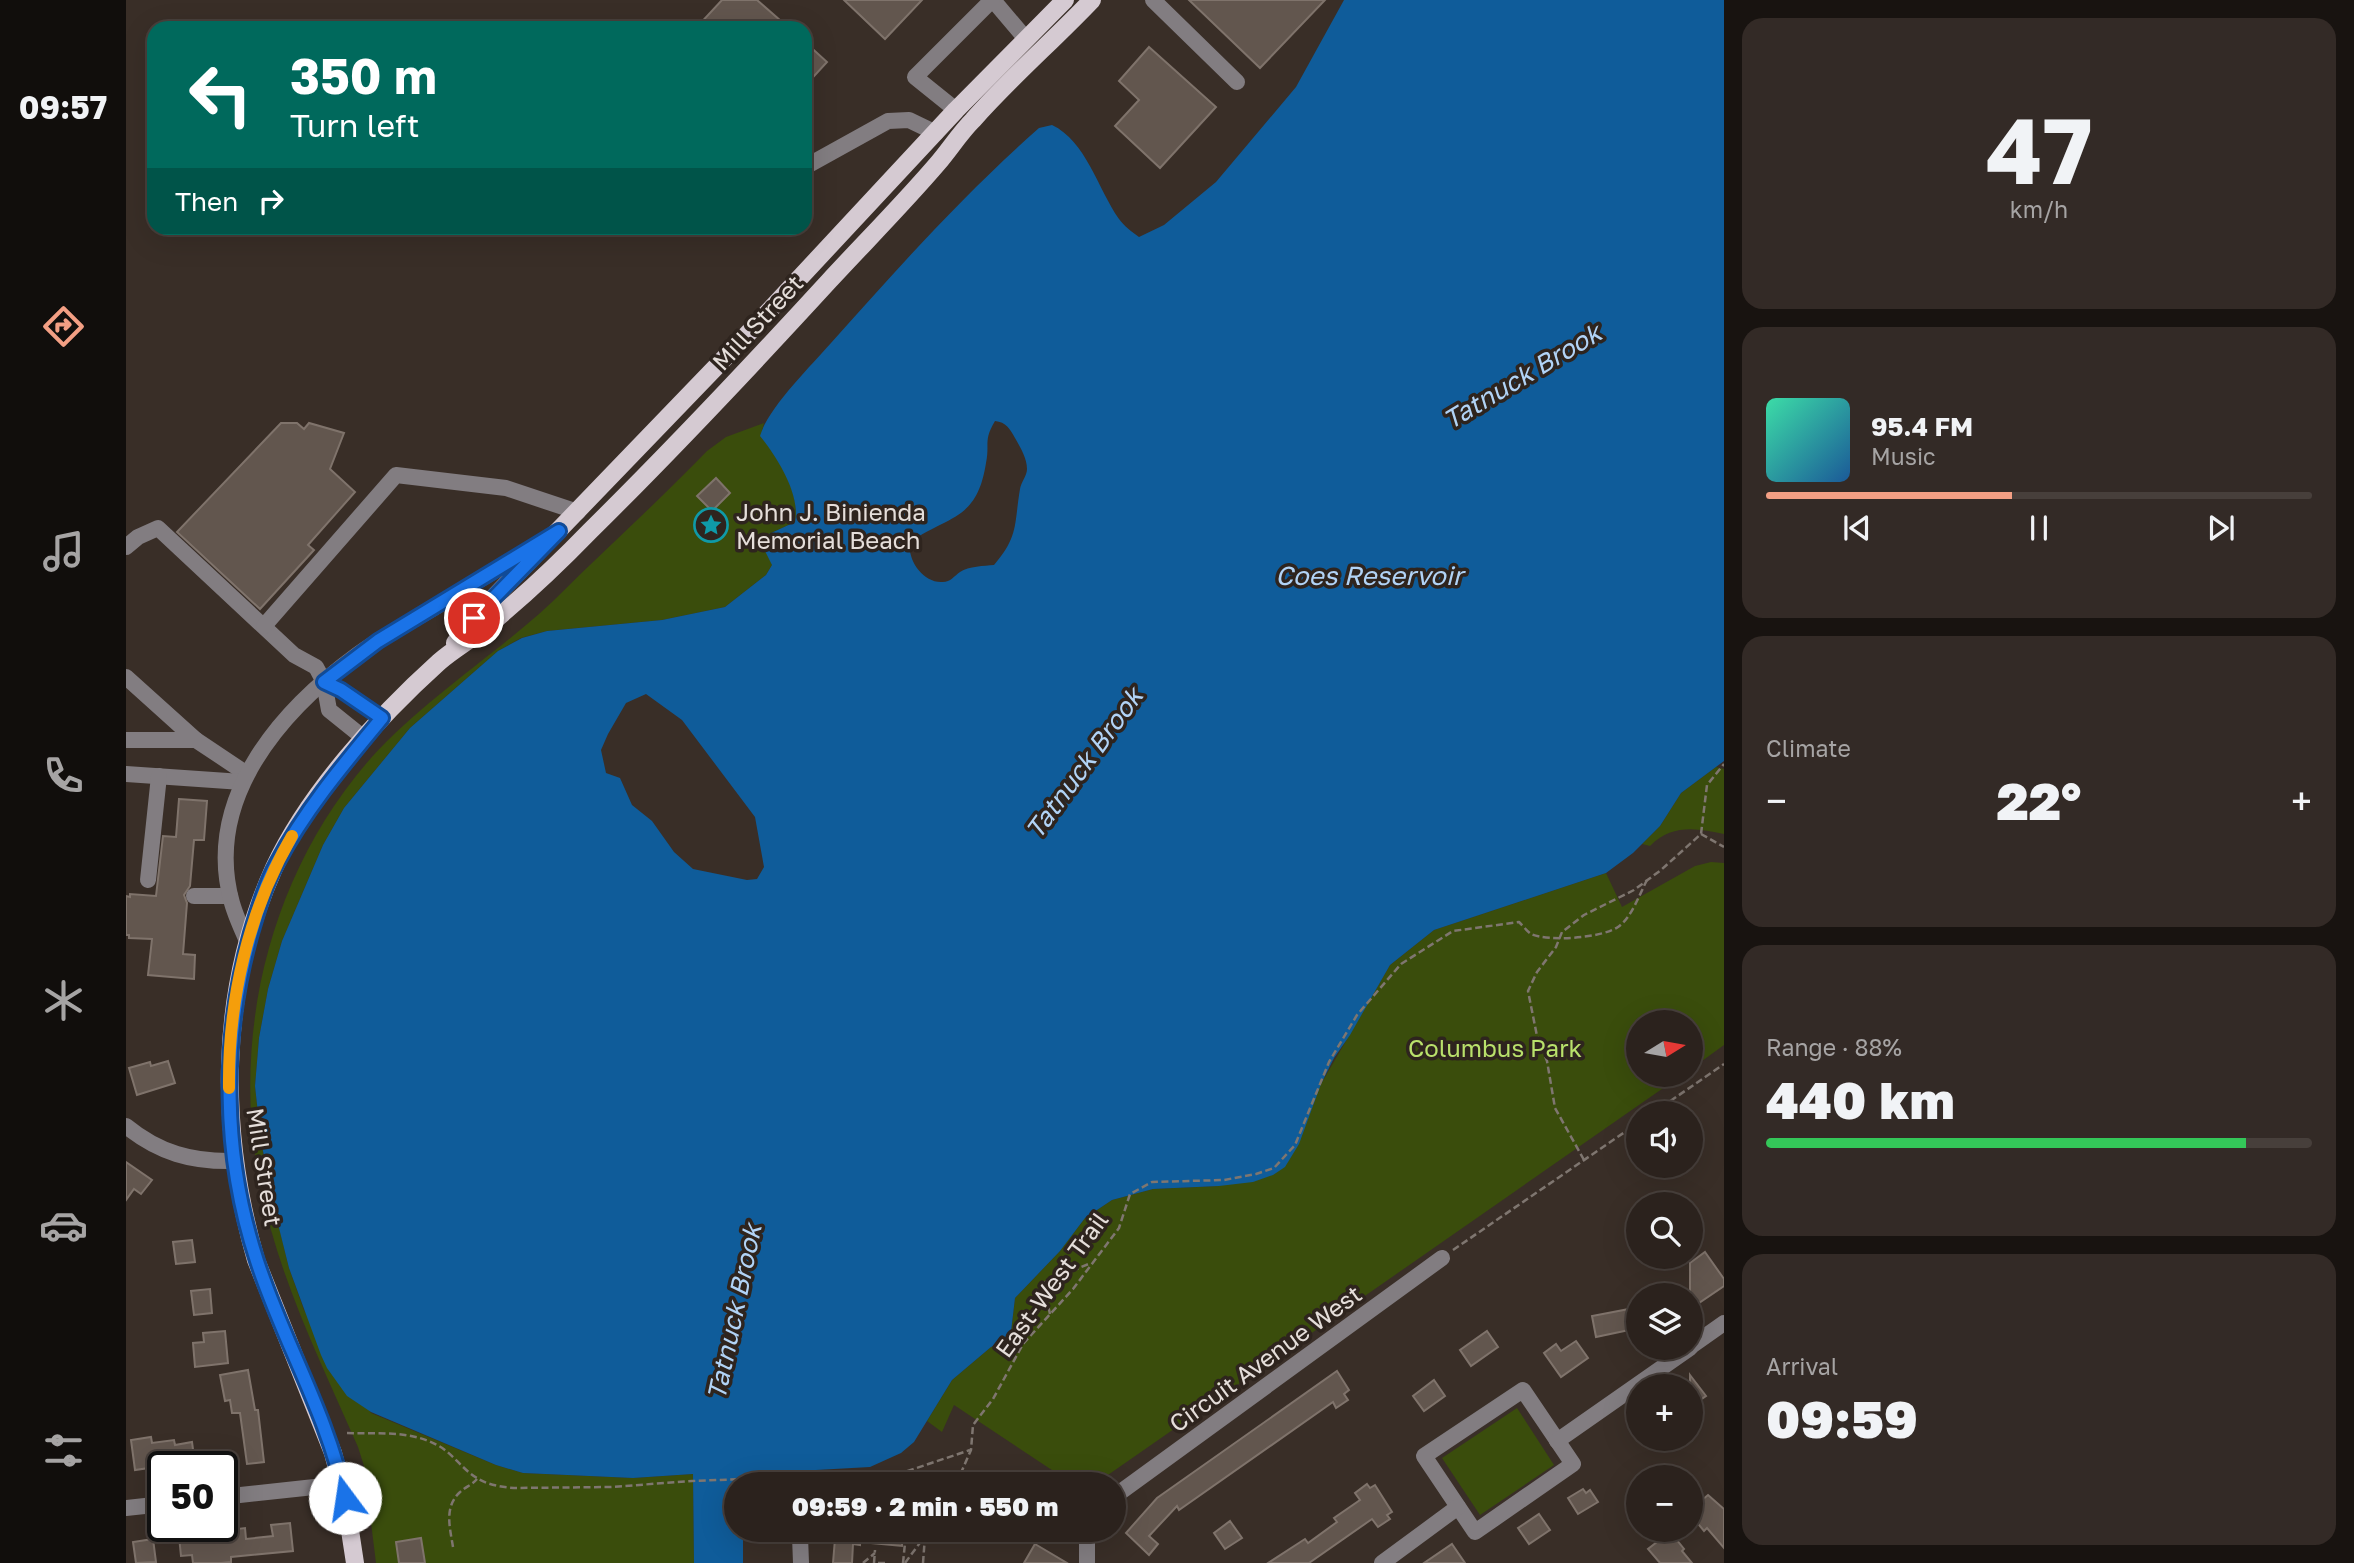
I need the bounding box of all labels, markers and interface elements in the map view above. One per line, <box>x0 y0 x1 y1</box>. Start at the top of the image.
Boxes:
text: 350 m <box>290 46 437 105</box>
icon: left <box>175 49 266 140</box>
text: 09:57 <box>19 88 107 126</box>
text: 47 <box>1986 95 2092 204</box>
text: Turn left <box>290 106 419 144</box>
icon: right <box>252 182 290 220</box>
text: Then <box>175 186 238 217</box>
text: km/h <box>2010 195 2068 223</box>
street label: Mill Street <box>706 268 808 376</box>
icon: directions <box>39 302 88 351</box>
water label: Tatnuck Brook <box>1437 315 1609 435</box>
text: 95.4 FM <box>1871 411 1973 442</box>
text: Music <box>1871 442 1936 470</box>
place label: John J. Binienda Memorial Beach <box>736 497 926 554</box>
place icon: John J. Binienda Memorial Beach <box>692 506 730 544</box>
icon: previous <box>1838 509 1876 547</box>
icon: pause <box>2020 509 2058 547</box>
icon: next <box>2202 509 2240 547</box>
icon: music <box>39 527 88 576</box>
water label: Coes Reservoir <box>1275 560 1467 591</box>
pin <box>444 588 504 648</box>
icon: arrive <box>455 599 493 637</box>
water label: Tatnuck Brook <box>1019 680 1150 844</box>
text: Climate <box>1766 734 1851 762</box>
icon: phone <box>39 751 88 800</box>
text: 22° <box>1997 769 2081 831</box>
text: − <box>1766 778 1787 823</box>
text: + <box>2291 778 2312 823</box>
icon: climate <box>39 976 88 1025</box>
north arrow <box>1626 1010 1703 1087</box>
map controls <box>1626 1010 1703 1542</box>
park label: Columbus Park <box>1408 1033 1582 1062</box>
text: Range · 88% <box>1766 1033 1902 1061</box>
text: 440 km <box>1766 1068 1955 1130</box>
button: sound <box>1626 1101 1703 1178</box>
street label: Mill Street <box>241 1106 289 1228</box>
button: search <box>1626 1192 1703 1269</box>
icon: car <box>39 1201 88 1250</box>
street label: East-West Trail <box>988 1206 1114 1362</box>
water label: Tatnuck Brook <box>700 1219 768 1403</box>
street label: Circuit Avenue West <box>1163 1279 1367 1437</box>
button: layers <box>1626 1283 1703 1360</box>
text: Arrival <box>1766 1352 1838 1380</box>
button: + <box>1626 1374 1703 1451</box>
text: 09:59 <box>1766 1387 1918 1449</box>
icon: filters <box>39 1426 88 1475</box>
speed limit sign: 50 <box>147 1451 238 1542</box>
position arrow <box>308 1461 382 1535</box>
button: − <box>1626 1465 1703 1542</box>
text: 09:59 · 2 min · 550 m <box>792 1491 1058 1522</box>

